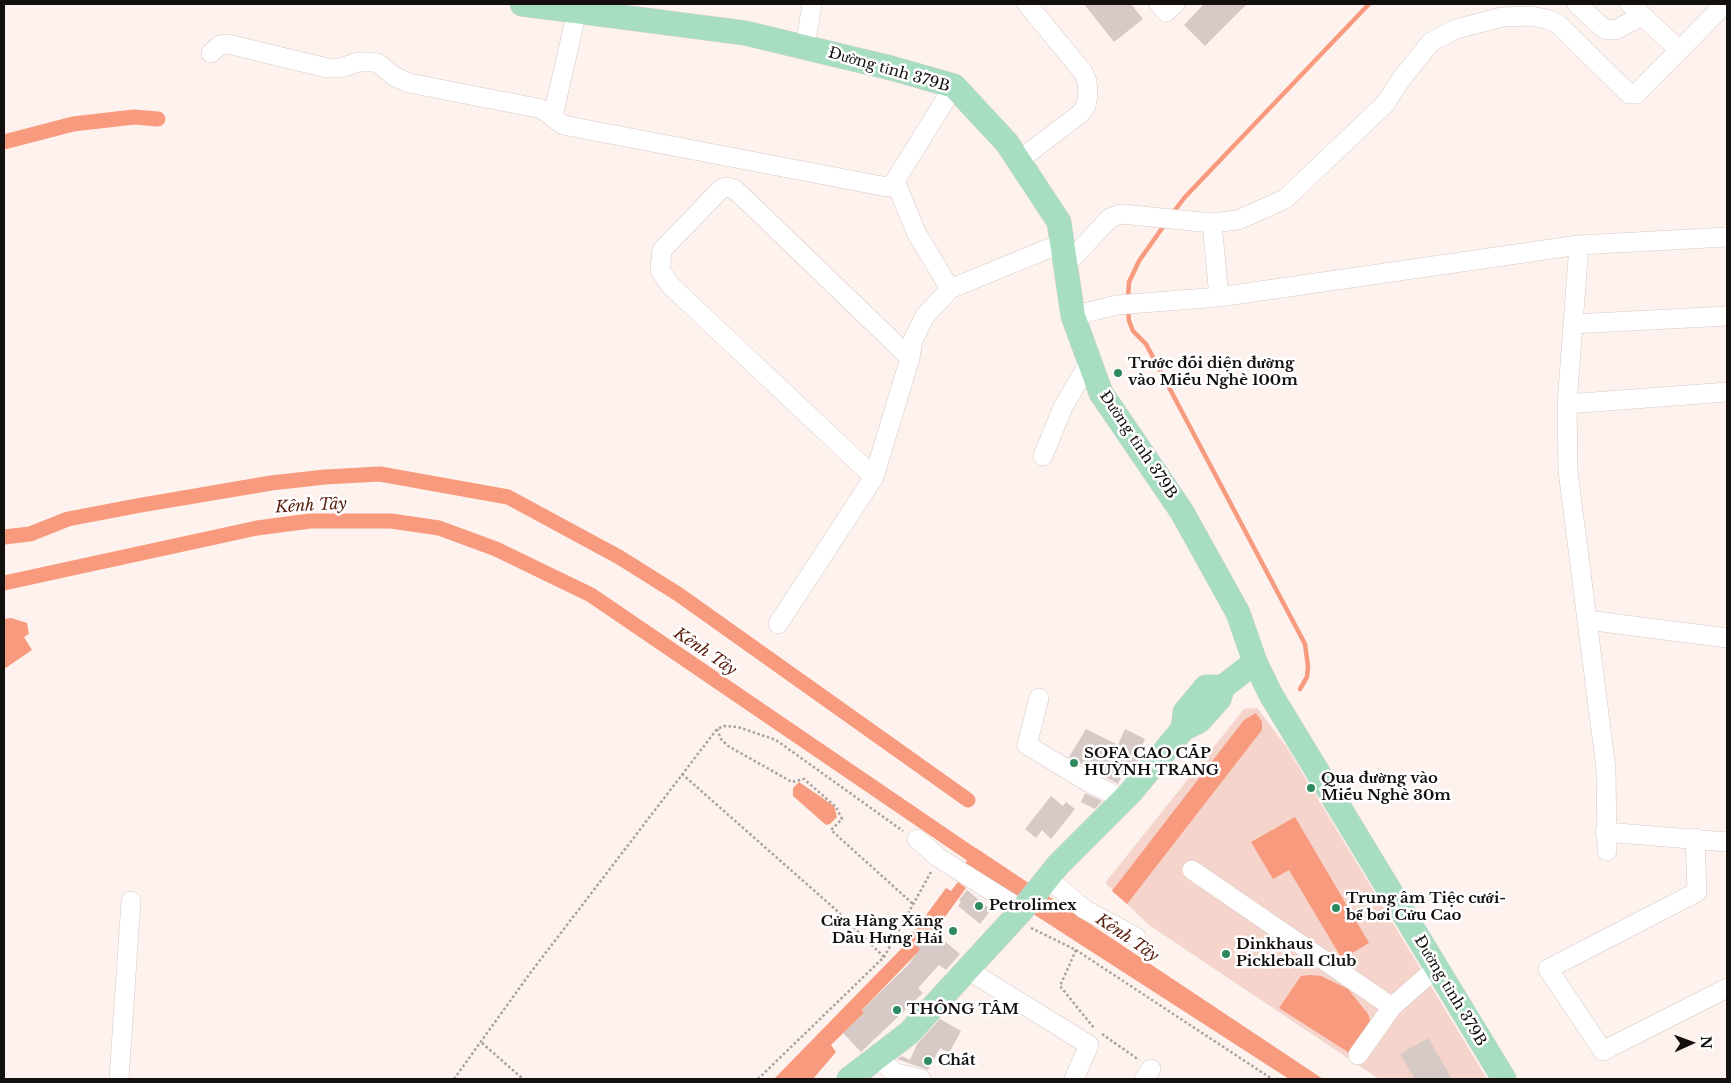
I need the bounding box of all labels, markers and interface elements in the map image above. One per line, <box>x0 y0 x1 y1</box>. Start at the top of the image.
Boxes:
street label: Đường tỉnh 379B <box>826 44 952 96</box>
place label: Trước đối diện đường vào Miếu Nghè 100m <box>1128 355 1298 390</box>
marker: Trước đối diện đường vào Miếu Nghè 100m <box>1112 367 1124 379</box>
street label: Đường tỉnh 379B <box>1095 388 1181 502</box>
water label: Kênh Tây <box>275 495 347 517</box>
water label: Kênh Tây <box>670 624 740 680</box>
place label: SOFA CAO CẤP HUỲNH TRANG <box>1084 745 1219 780</box>
marker: SOFA CAO CẤP HUỲNH TRANG <box>1068 757 1080 769</box>
place label: Qua đường vào Miếu Nghè 30m <box>1321 770 1451 805</box>
marker: Qua đường vào Miếu Nghè 30m <box>1305 782 1317 794</box>
place label: Trung âm Tiệc cưới- bể bơi Cửu Cao <box>1346 890 1506 925</box>
place label: Petrolimex <box>989 897 1077 915</box>
marker: Petrolimex <box>973 900 985 912</box>
marker: Trung âm Tiệc cưới- bể bơi Cửu Cao <box>1330 902 1342 914</box>
water label: Kênh Tây <box>1092 910 1162 966</box>
place label: Cửa Hàng Xăng Dầu Hưng Hải <box>821 913 943 948</box>
marker: Cửa Hàng Xăng Dầu Hưng Hải <box>947 925 959 937</box>
street label: Đường tỉnh 379B <box>1410 933 1490 1049</box>
place label: Dinkhaus Pickleball Club <box>1236 936 1356 971</box>
marker: Dinkhaus Pickleball Club <box>1220 948 1232 960</box>
place label: THÔNG TÂM <box>907 1001 1019 1019</box>
marker: THÔNG TÂM <box>891 1004 903 1016</box>
north arrow <box>1666 1018 1716 1068</box>
text: N <box>1697 1036 1715 1049</box>
place label: Chất <box>938 1052 975 1070</box>
marker: Chất <box>922 1055 934 1067</box>

